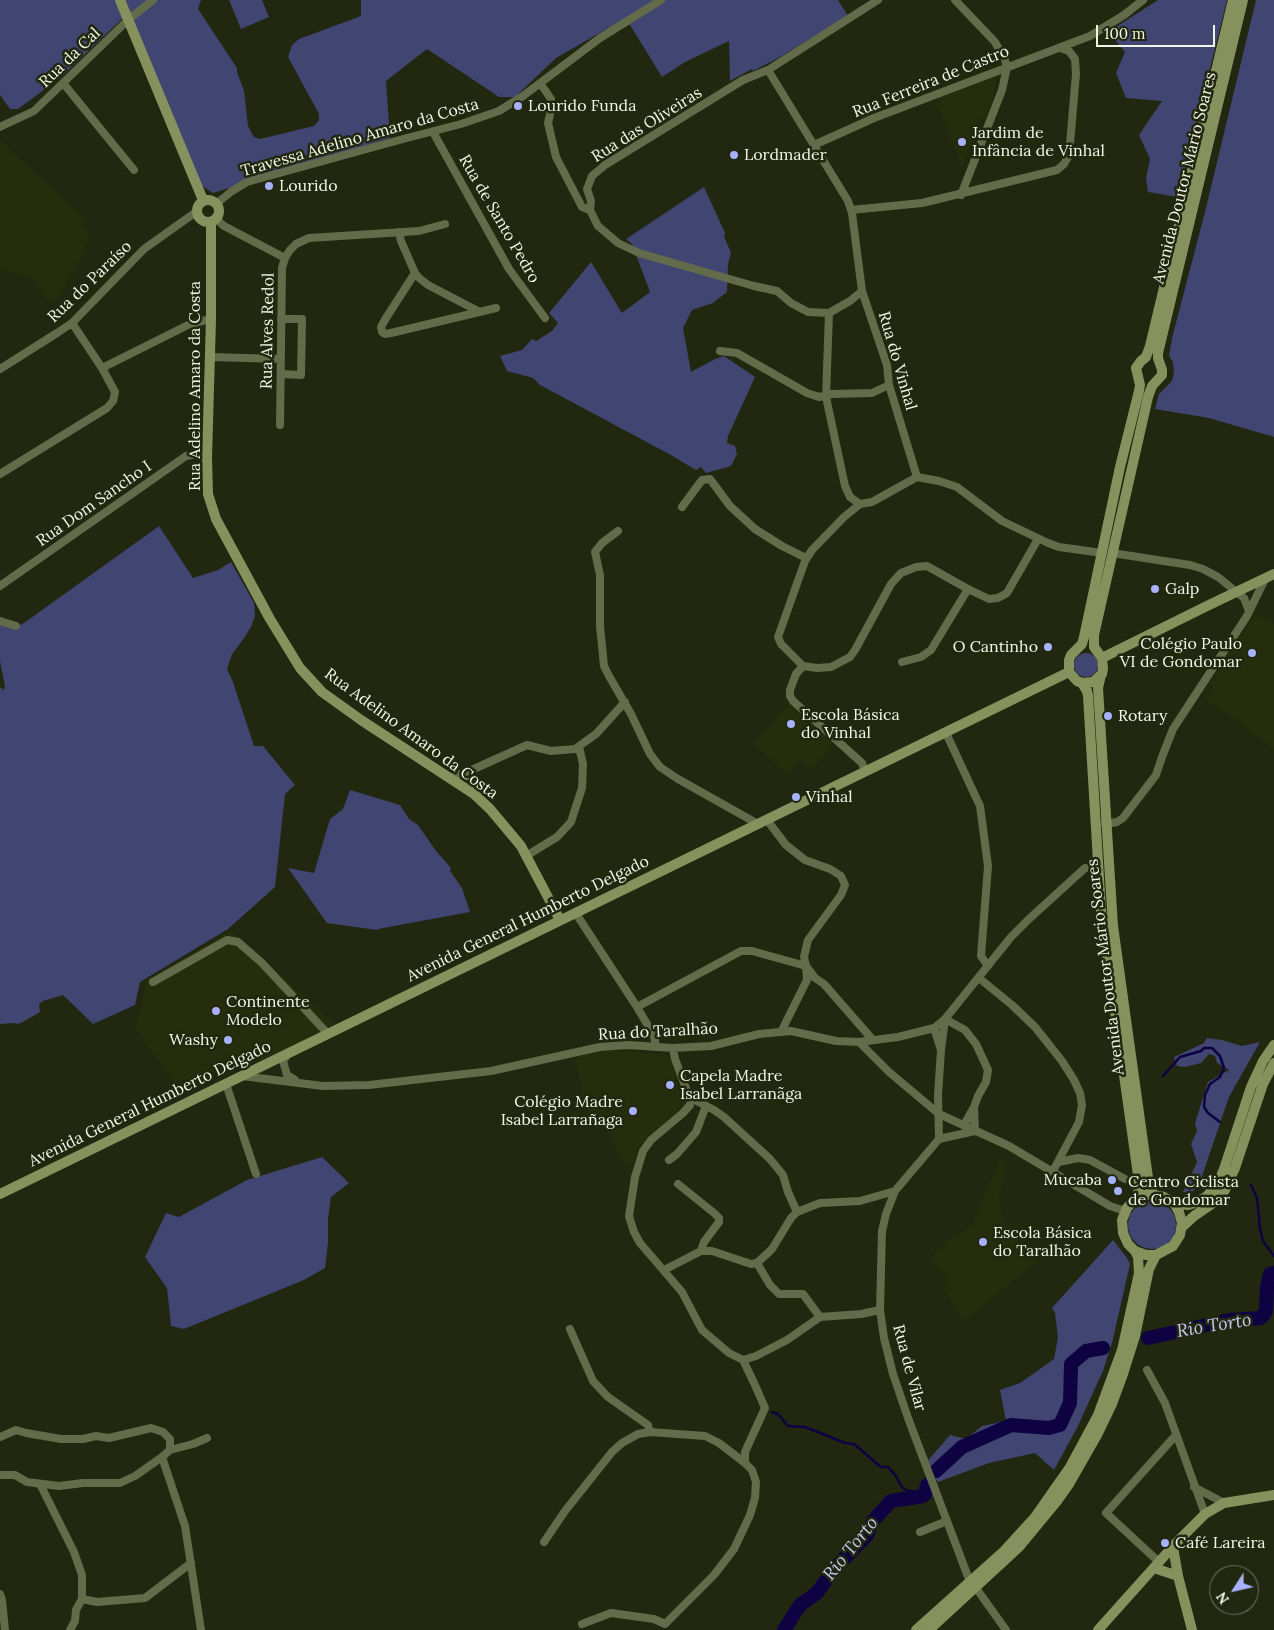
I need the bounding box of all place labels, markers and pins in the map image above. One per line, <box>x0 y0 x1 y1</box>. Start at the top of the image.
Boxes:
place label: Lourido Funda <box>528 96 636 116</box>
marker: Lourido Funda <box>512 100 524 112</box>
place label: Jardim de Infância de Vinhal <box>972 123 1105 161</box>
marker: Jardim de Infância de Vinhal <box>956 136 968 148</box>
place label: Lordmader <box>744 145 827 165</box>
marker: Lordmader <box>728 149 740 161</box>
place label: Lourido <box>279 176 338 196</box>
marker: Lourido <box>263 180 275 192</box>
place label: Galp <box>1165 579 1199 599</box>
marker: Galp <box>1149 583 1161 595</box>
place label: Colégio Paulo VI de Gondomar <box>1120 634 1242 672</box>
place label: O Cantinho <box>953 637 1038 657</box>
marker: O Cantinho <box>1042 641 1054 653</box>
marker: Colégio Paulo VI de Gondomar <box>1246 647 1258 659</box>
place label: Escola Básica do Vinhal <box>801 705 900 743</box>
place label: Rotary <box>1118 706 1167 726</box>
marker: Rotary <box>1102 710 1114 722</box>
marker: Escola Básica do Vinhal <box>785 718 797 730</box>
place label: Vinhal <box>806 787 853 807</box>
marker: Vinhal <box>790 791 802 803</box>
place label: Continente Modelo <box>226 992 310 1030</box>
marker: Continente Modelo <box>210 1005 222 1017</box>
place label: Washy <box>169 1030 218 1050</box>
marker: Washy <box>222 1034 234 1046</box>
place label: Capela Madre Isabel Larranãga <box>680 1066 802 1104</box>
marker: Capela Madre Isabel Larranãga <box>664 1079 676 1091</box>
place label: Colégio Madre Isabel Larrañaga <box>501 1092 623 1130</box>
marker: Colégio Madre Isabel Larrañaga <box>627 1105 639 1117</box>
place label: Mucaba <box>1043 1170 1102 1190</box>
place label: Centro Ciclista de Gondomar <box>1128 1172 1239 1210</box>
marker: Mucaba <box>1106 1174 1118 1186</box>
marker: Centro Ciclista de Gondomar <box>1112 1185 1124 1197</box>
place label: Escola Básica do Taralhão <box>993 1223 1092 1261</box>
marker: Escola Básica do Taralhão <box>977 1236 989 1248</box>
place label: Café Lareira <box>1175 1533 1266 1553</box>
marker: Café Lareira <box>1159 1537 1171 1549</box>

